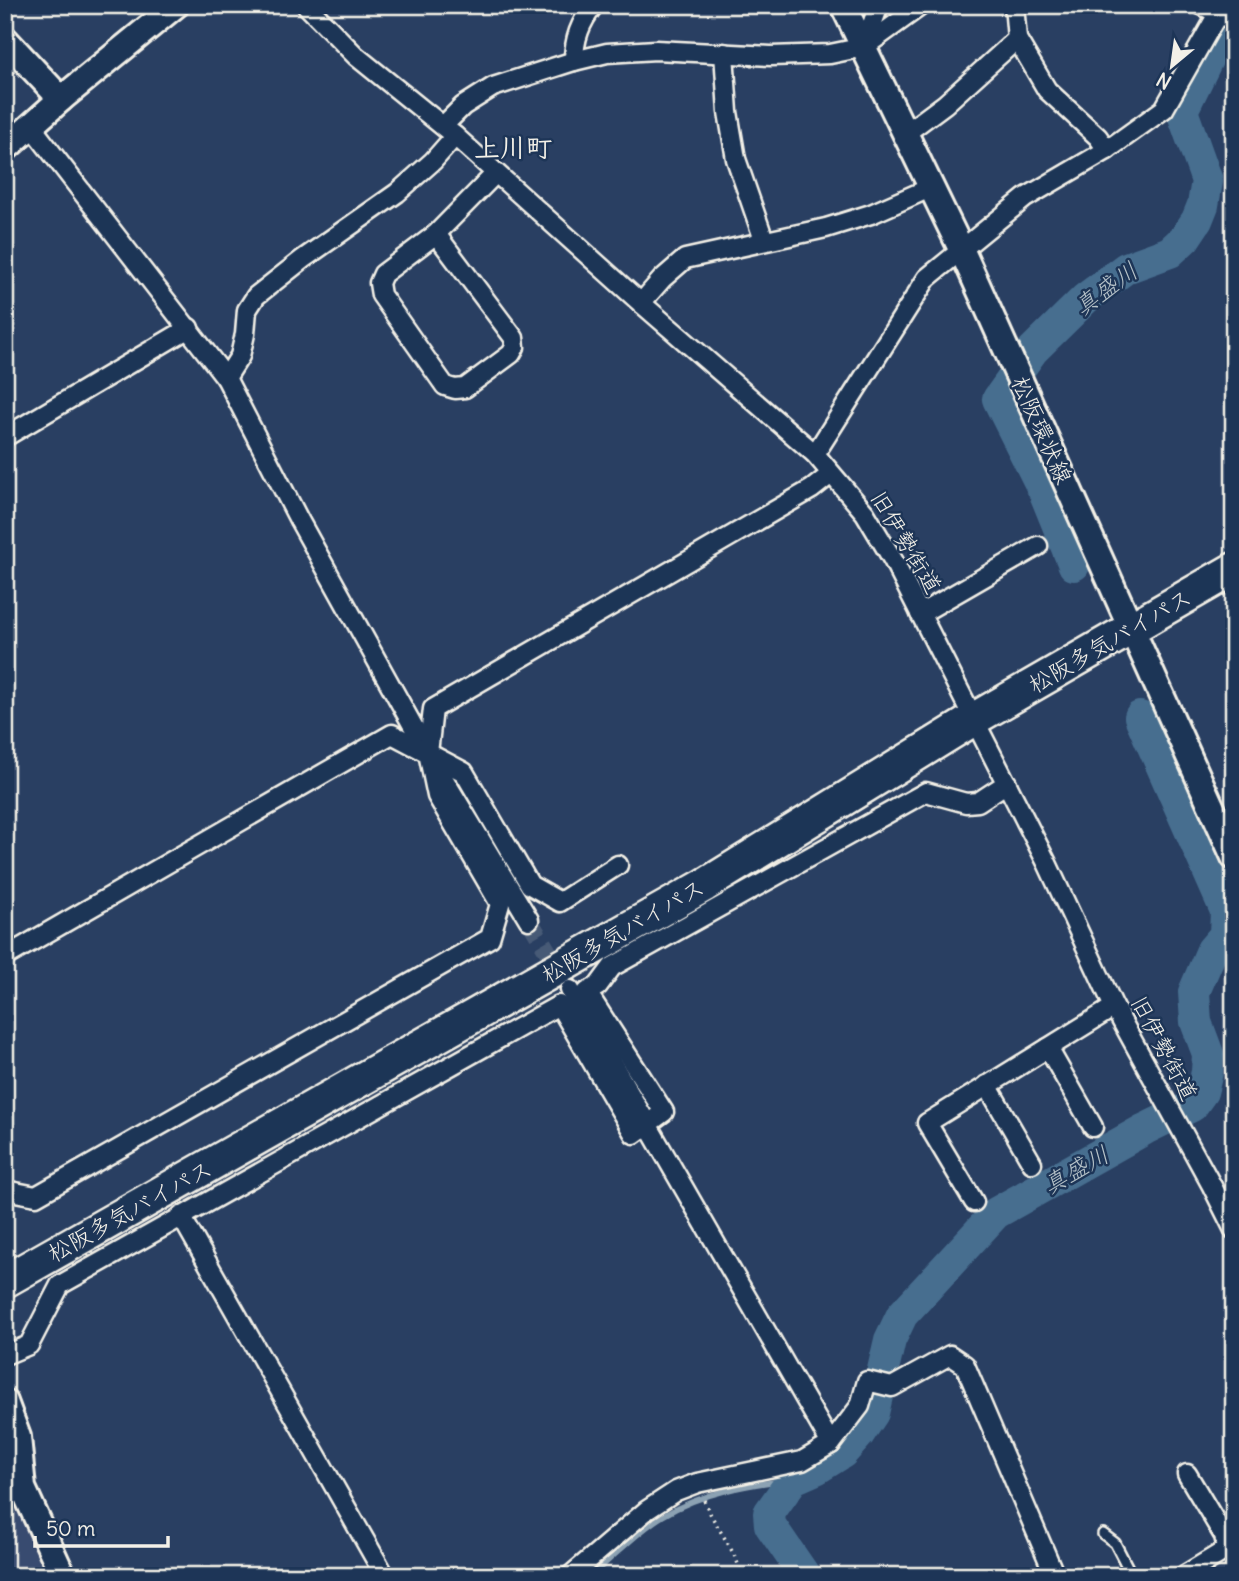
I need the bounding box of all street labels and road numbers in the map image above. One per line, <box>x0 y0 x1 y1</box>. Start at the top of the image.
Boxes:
street label: 松阪環状線 <box>1006 371 1079 488</box>
street label: 旧伊勢街道 <box>864 485 948 598</box>
street label: 松阪多気バイパス <box>1023 582 1196 699</box>
street label: 松阪多気バイパス <box>536 872 709 989</box>
street label: 旧伊勢街道 <box>1125 990 1204 1105</box>
street label: 松阪多気バイパス <box>42 1153 217 1268</box>

